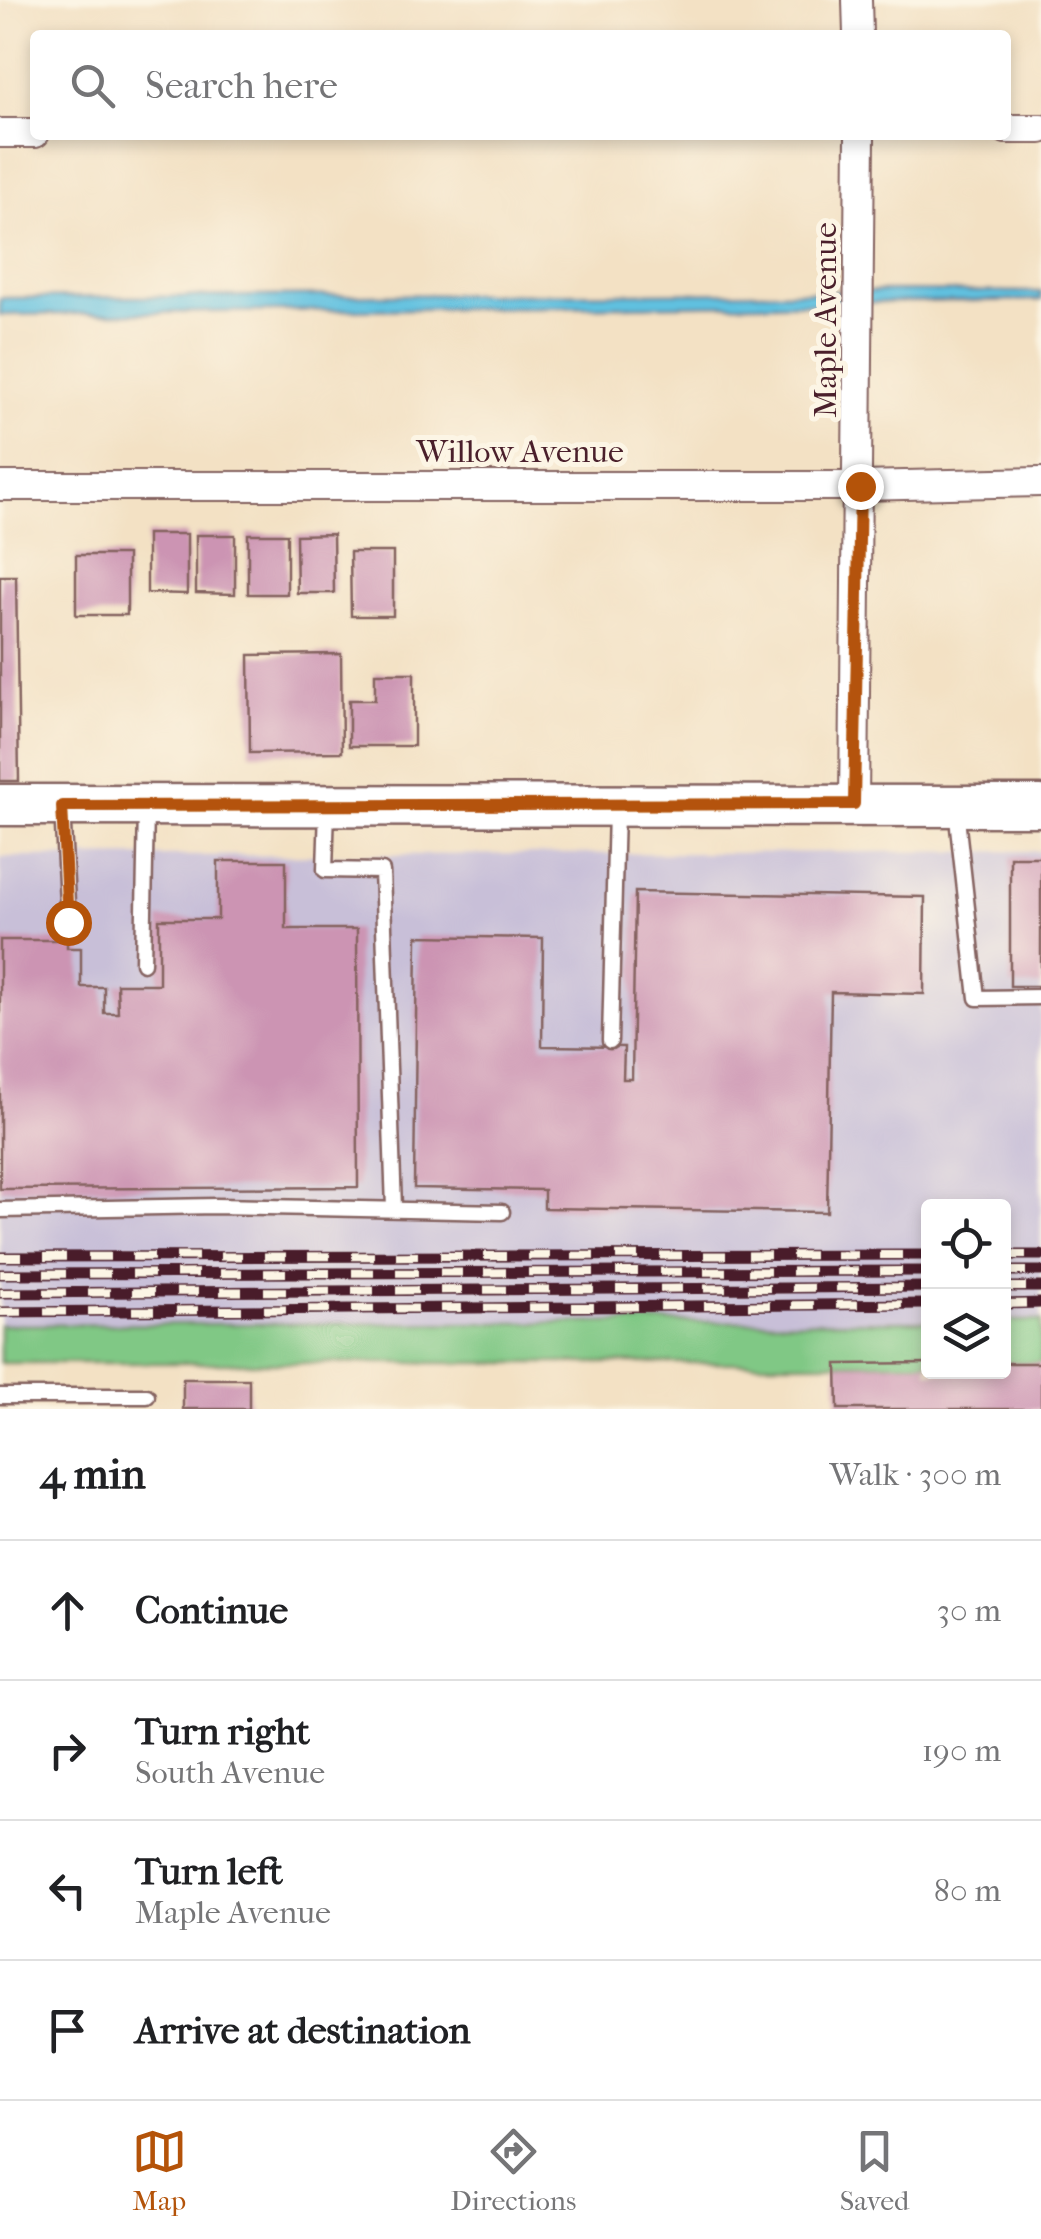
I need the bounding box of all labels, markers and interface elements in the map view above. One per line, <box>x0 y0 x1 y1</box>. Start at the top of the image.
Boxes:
search box <box>30 30 1011 140</box>
icon: search <box>65 58 120 113</box>
text: Search here <box>145 63 338 108</box>
street label: Maple Avenue <box>807 222 844 418</box>
street label: Willow Avenue <box>415 433 624 470</box>
route end <box>838 464 884 510</box>
route start <box>46 900 92 946</box>
map controls <box>921 1199 1011 1379</box>
button: locate <box>921 1199 1011 1289</box>
button: layers <box>921 1289 1011 1379</box>
text: 4 min <box>40 1450 146 1499</box>
text: Walk · 300 m <box>830 1456 1001 1493</box>
icon: ahead <box>40 1583 95 1638</box>
text: Continue <box>135 1588 288 1633</box>
text: 30 m <box>937 1592 1001 1629</box>
text: Turn right <box>135 1709 310 1754</box>
icon: right <box>40 1723 95 1778</box>
text: 190 m <box>922 1732 1001 1769</box>
text: South Avenue <box>135 1754 325 1791</box>
text: Turn left <box>135 1849 283 1894</box>
icon: left <box>40 1863 95 1918</box>
text: 80 m <box>934 1872 1001 1909</box>
text: Maple Avenue <box>135 1894 331 1931</box>
icon: arrive <box>40 2003 95 2058</box>
text: Arrive at destination <box>135 2008 471 2053</box>
tab: Map <box>132 2124 187 2217</box>
tab: Directions <box>450 2124 576 2217</box>
tab: Saved <box>840 2124 909 2217</box>

